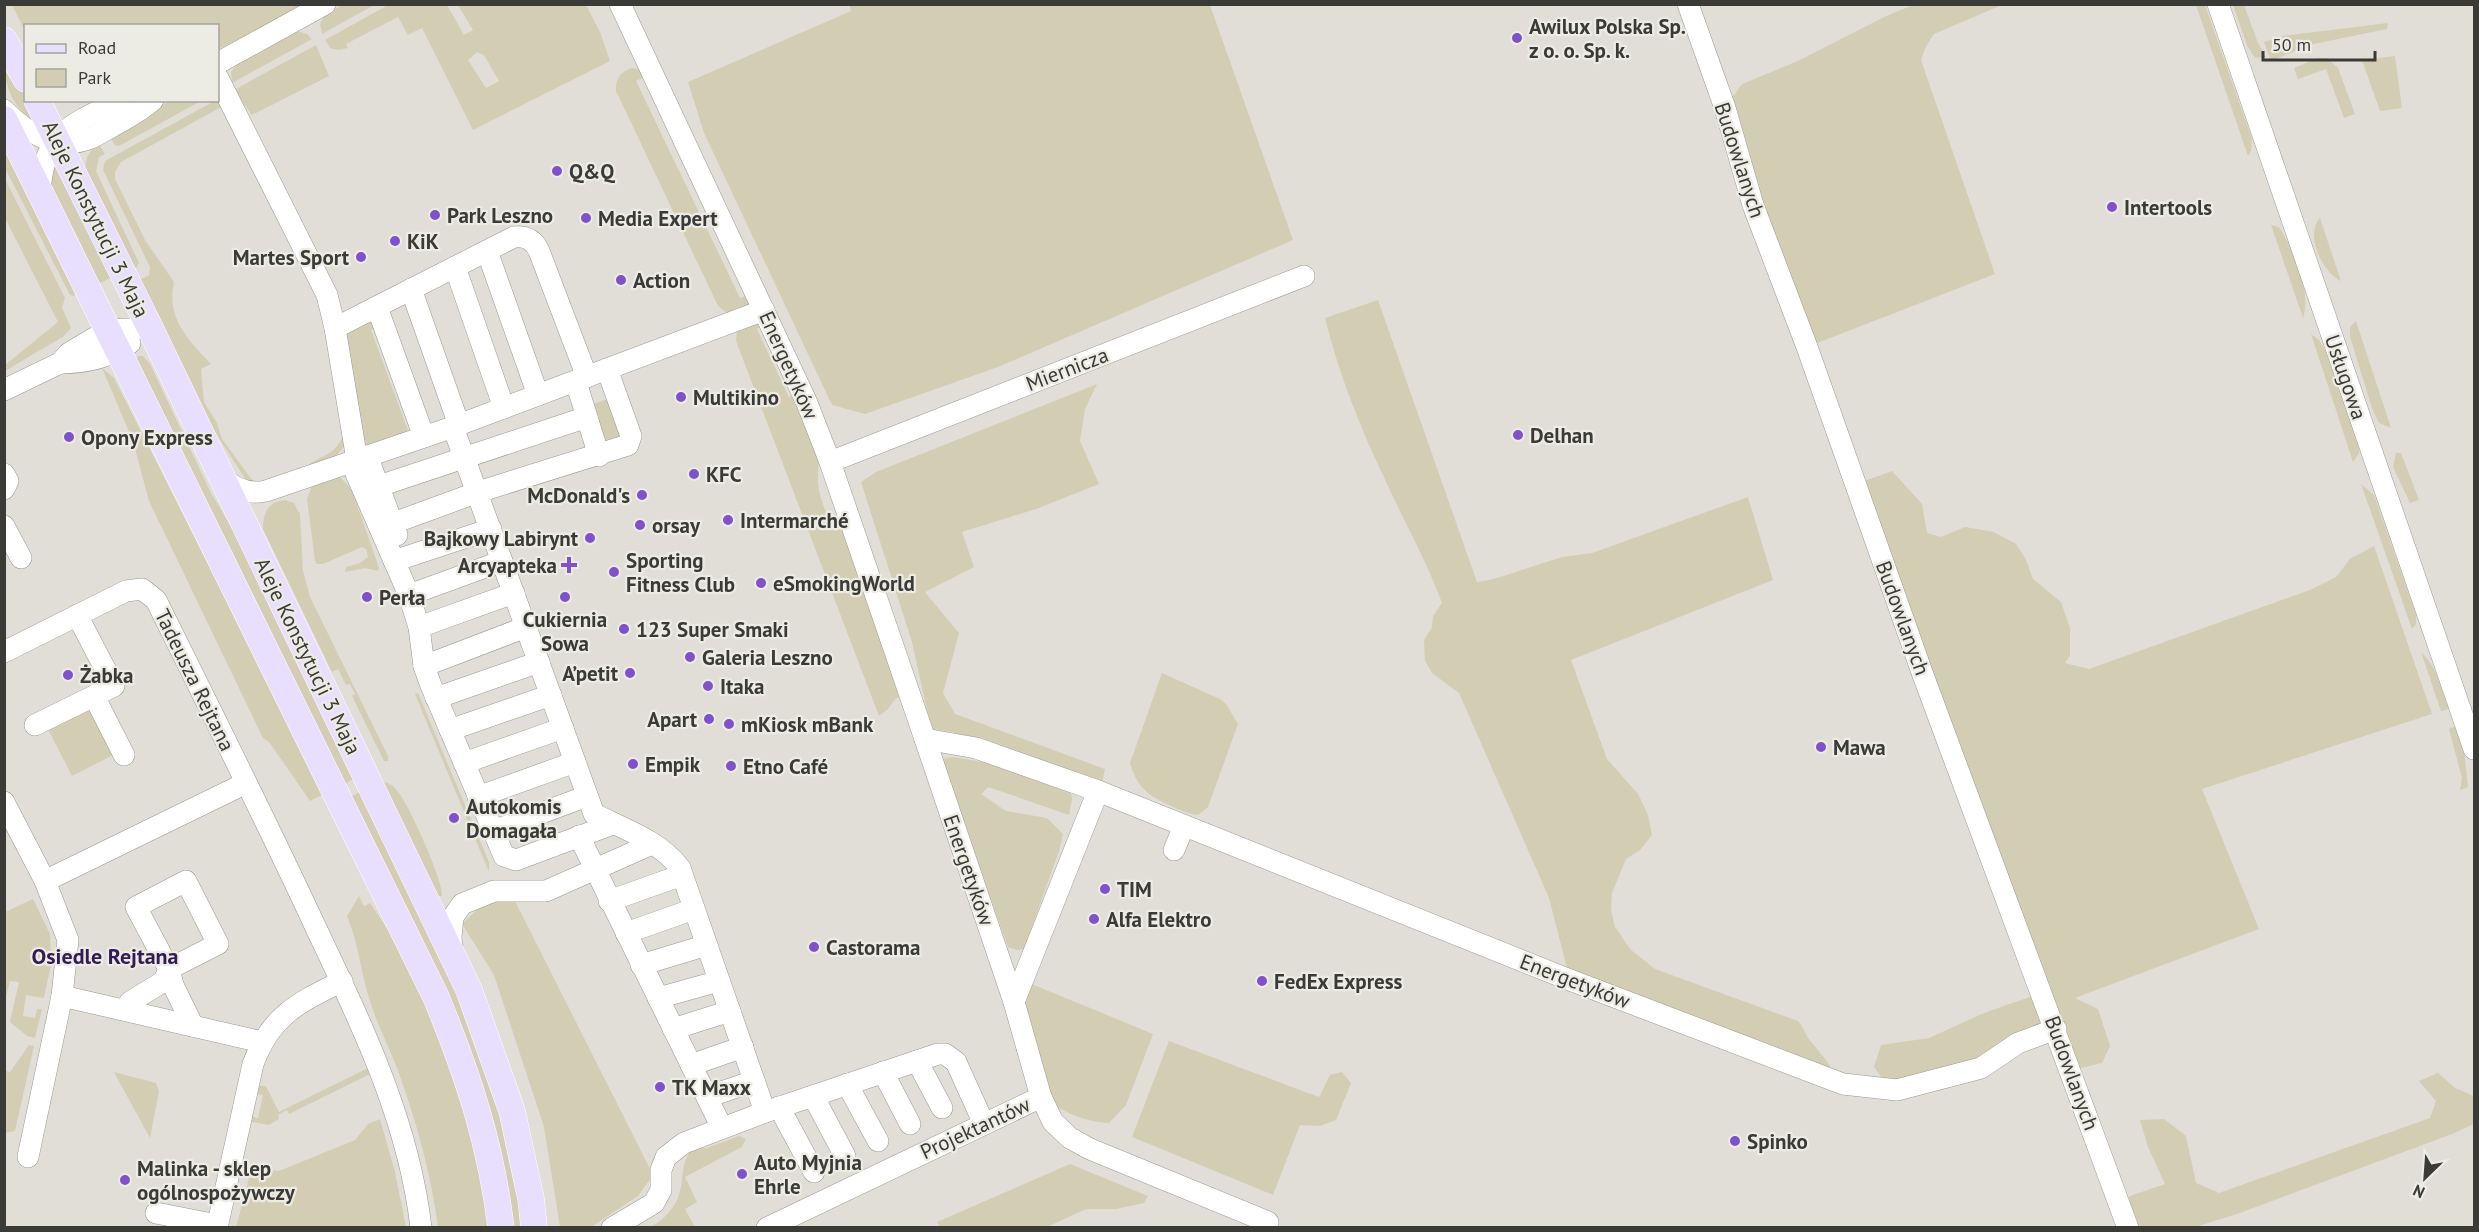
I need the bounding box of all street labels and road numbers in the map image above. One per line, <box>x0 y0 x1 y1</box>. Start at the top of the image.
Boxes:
street label: Budowlanych <box>1709 99 1771 221</box>
street label: Aleje Konstytucji 3 Maja <box>36 116 156 322</box>
street label: Energetyków <box>753 307 825 424</box>
street label: Usługowa <box>2319 331 2373 423</box>
street label: Miernicza <box>1022 341 1112 397</box>
street label: Aleje Konstytucji 3 Maja <box>248 553 368 759</box>
street label: Budowlanych <box>1870 557 1936 679</box>
street label: Tadeusza Rejtana <box>149 605 241 755</box>
street label: Energetyków <box>937 811 1001 930</box>
street label: Energetyków <box>1516 948 1634 1015</box>
street label: Budowlanych <box>2039 1012 2105 1134</box>
street label: Projektantów <box>916 1091 1035 1165</box>

